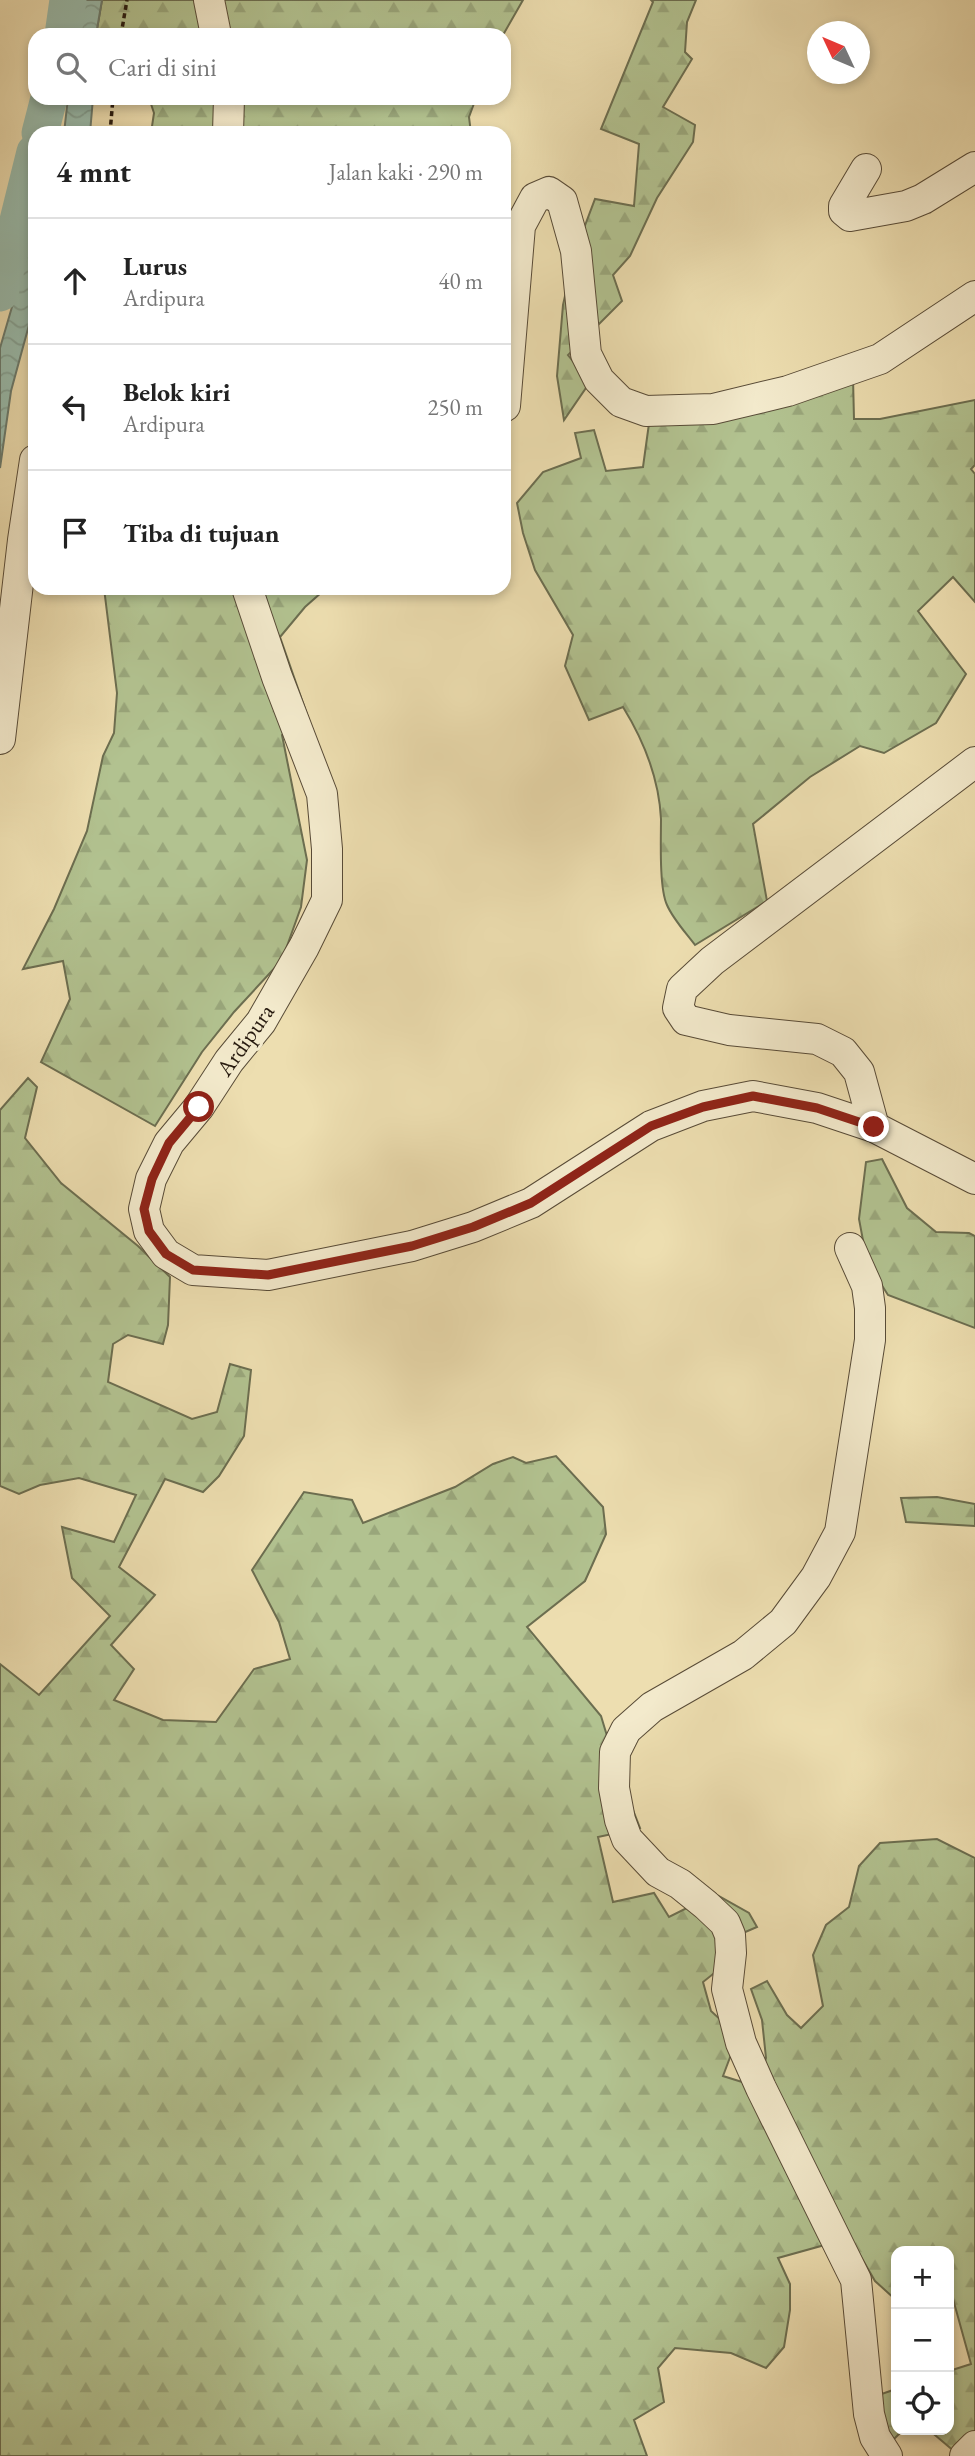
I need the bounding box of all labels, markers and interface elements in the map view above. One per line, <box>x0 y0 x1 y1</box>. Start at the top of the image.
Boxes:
north arrow <box>807 21 870 84</box>
search box <box>28 28 511 105</box>
icon: search <box>52 48 90 86</box>
text: Cari di sini <box>108 50 217 84</box>
text: 4 mnt <box>56 152 131 191</box>
text: Jalan kaki · 290 m <box>329 157 483 187</box>
text: Lurus <box>123 249 187 283</box>
icon: ahead <box>56 262 94 300</box>
text: 40 m <box>438 266 483 296</box>
text: Ardipura <box>123 283 205 313</box>
text: Belok kiri <box>123 375 230 409</box>
icon: left <box>56 388 94 426</box>
text: 250 m <box>427 392 483 422</box>
text: Ardipura <box>123 409 205 439</box>
icon: arrive <box>56 514 94 552</box>
text: Tiba di tujuan <box>123 516 279 550</box>
street label: Ardipura <box>209 997 281 1083</box>
route start <box>183 1091 214 1122</box>
route end <box>858 1111 889 1142</box>
map controls <box>891 2246 954 2435</box>
button: + <box>891 2246 954 2309</box>
button: − <box>891 2309 954 2372</box>
button: locate <box>891 2372 954 2435</box>

